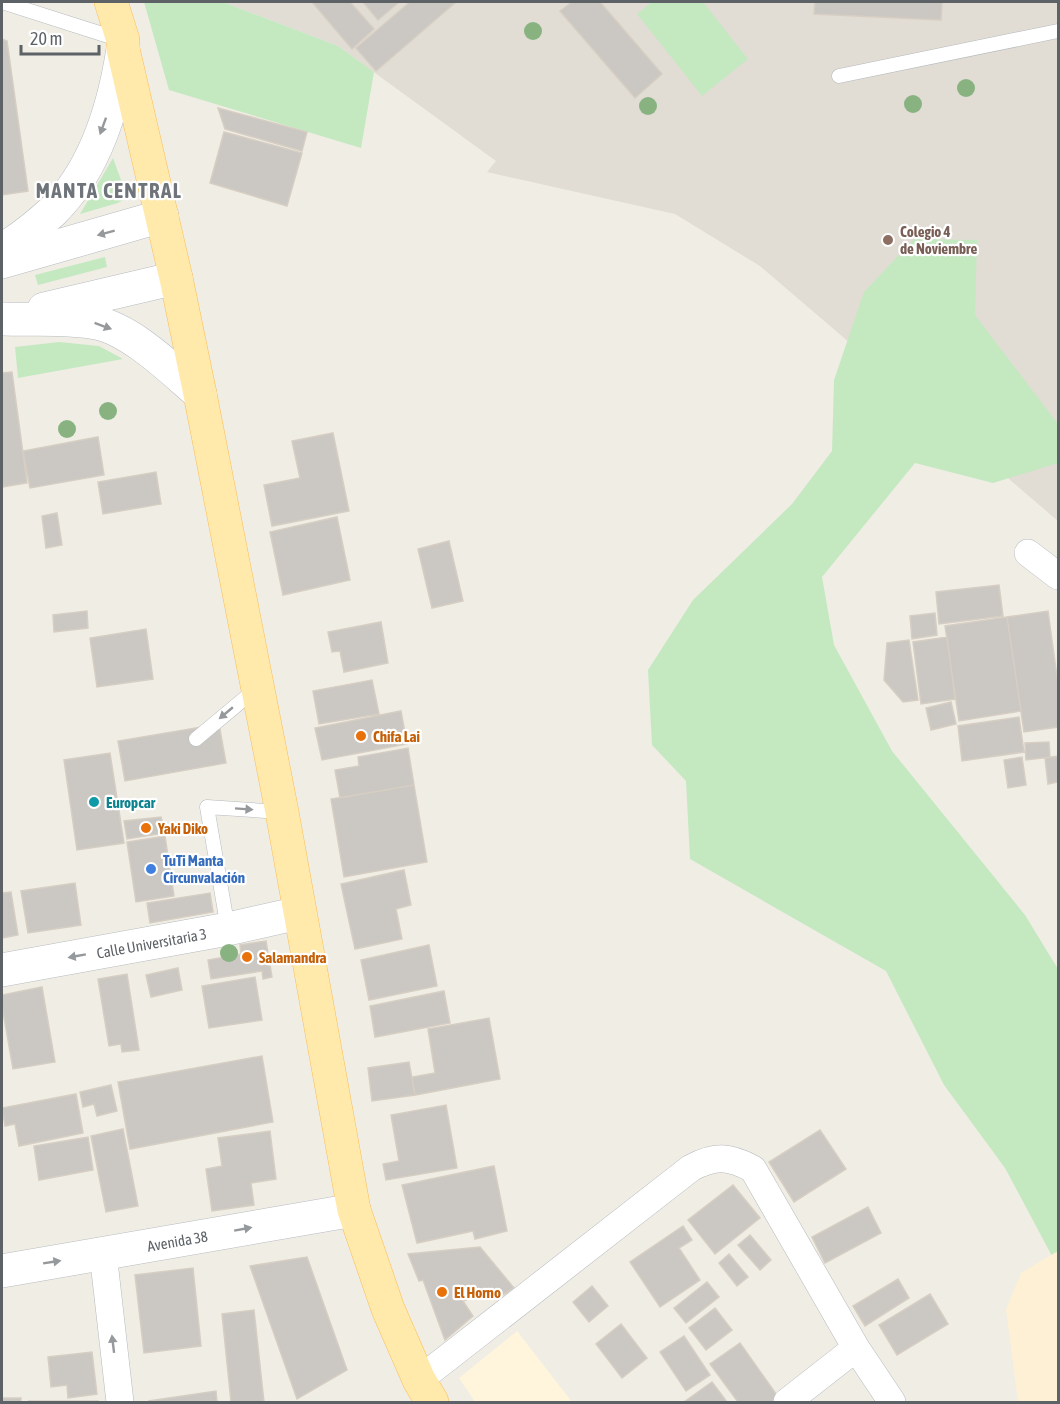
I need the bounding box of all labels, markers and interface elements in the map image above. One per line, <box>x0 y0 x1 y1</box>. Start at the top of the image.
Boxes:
scale bar <box>21 18 99 56</box>
text: 20 m <box>30 28 62 49</box>
one-way arrow <box>98 117 108 135</box>
district label: MANTA CENTRAL <box>36 178 182 202</box>
place label: Colegio 4 de Noviembre <box>900 223 978 257</box>
one-way arrow <box>97 229 115 238</box>
marker: Colegio 4 de Noviembre <box>881 233 895 247</box>
one-way arrow <box>94 322 112 332</box>
one-way arrow <box>219 706 234 719</box>
place label: Chifa Lai <box>373 728 420 745</box>
marker: Chifa Lai <box>354 729 368 743</box>
place label: Europcar <box>106 794 156 811</box>
marker: Europcar <box>87 795 101 809</box>
one-way arrow <box>235 804 254 813</box>
place label: Yaki Diko <box>157 820 208 837</box>
marker: Yaki Diko <box>139 821 153 835</box>
place label: TuTi Manta Circunvalación <box>163 852 245 886</box>
marker: TuTi Manta Circunvalación <box>144 862 158 876</box>
street label: Calle Universitaria 3 <box>95 925 208 961</box>
place label: Salamandra <box>259 949 327 966</box>
marker: Salamandra <box>240 950 254 964</box>
one-way arrow <box>67 952 86 961</box>
one-way arrow <box>234 1224 253 1233</box>
street label: Avenida 38 <box>146 1227 209 1254</box>
one-way arrow <box>43 1257 62 1266</box>
place label: El Horno <box>454 1284 501 1301</box>
marker: El Horno <box>435 1285 449 1299</box>
one-way arrow <box>108 1335 118 1354</box>

